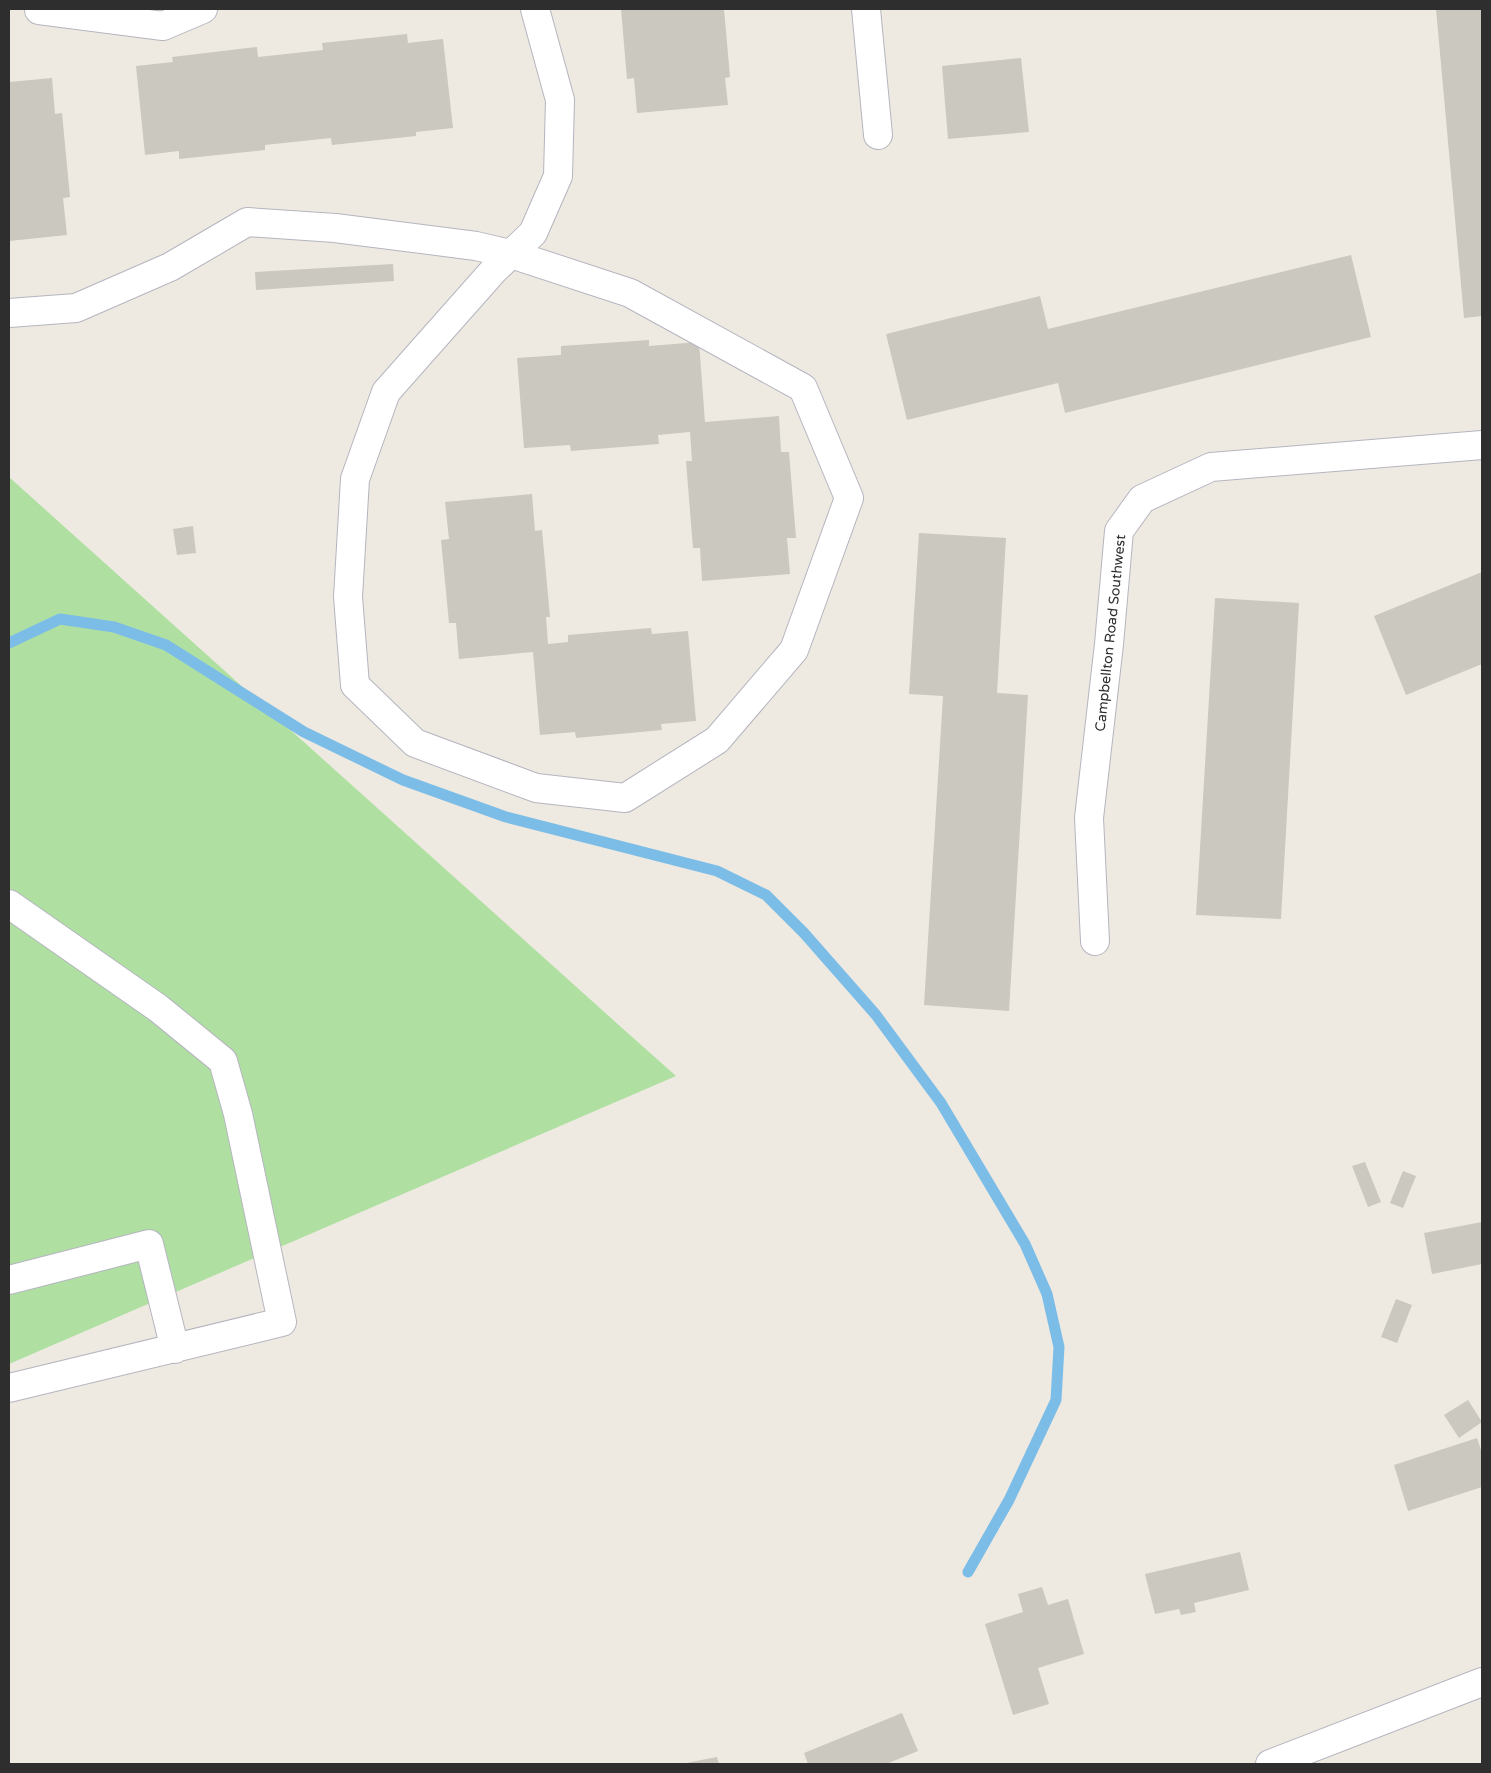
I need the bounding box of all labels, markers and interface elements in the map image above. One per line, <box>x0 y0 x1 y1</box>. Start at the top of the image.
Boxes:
street label: Campbellton Road Southwest <box>1092 533 1129 732</box>

